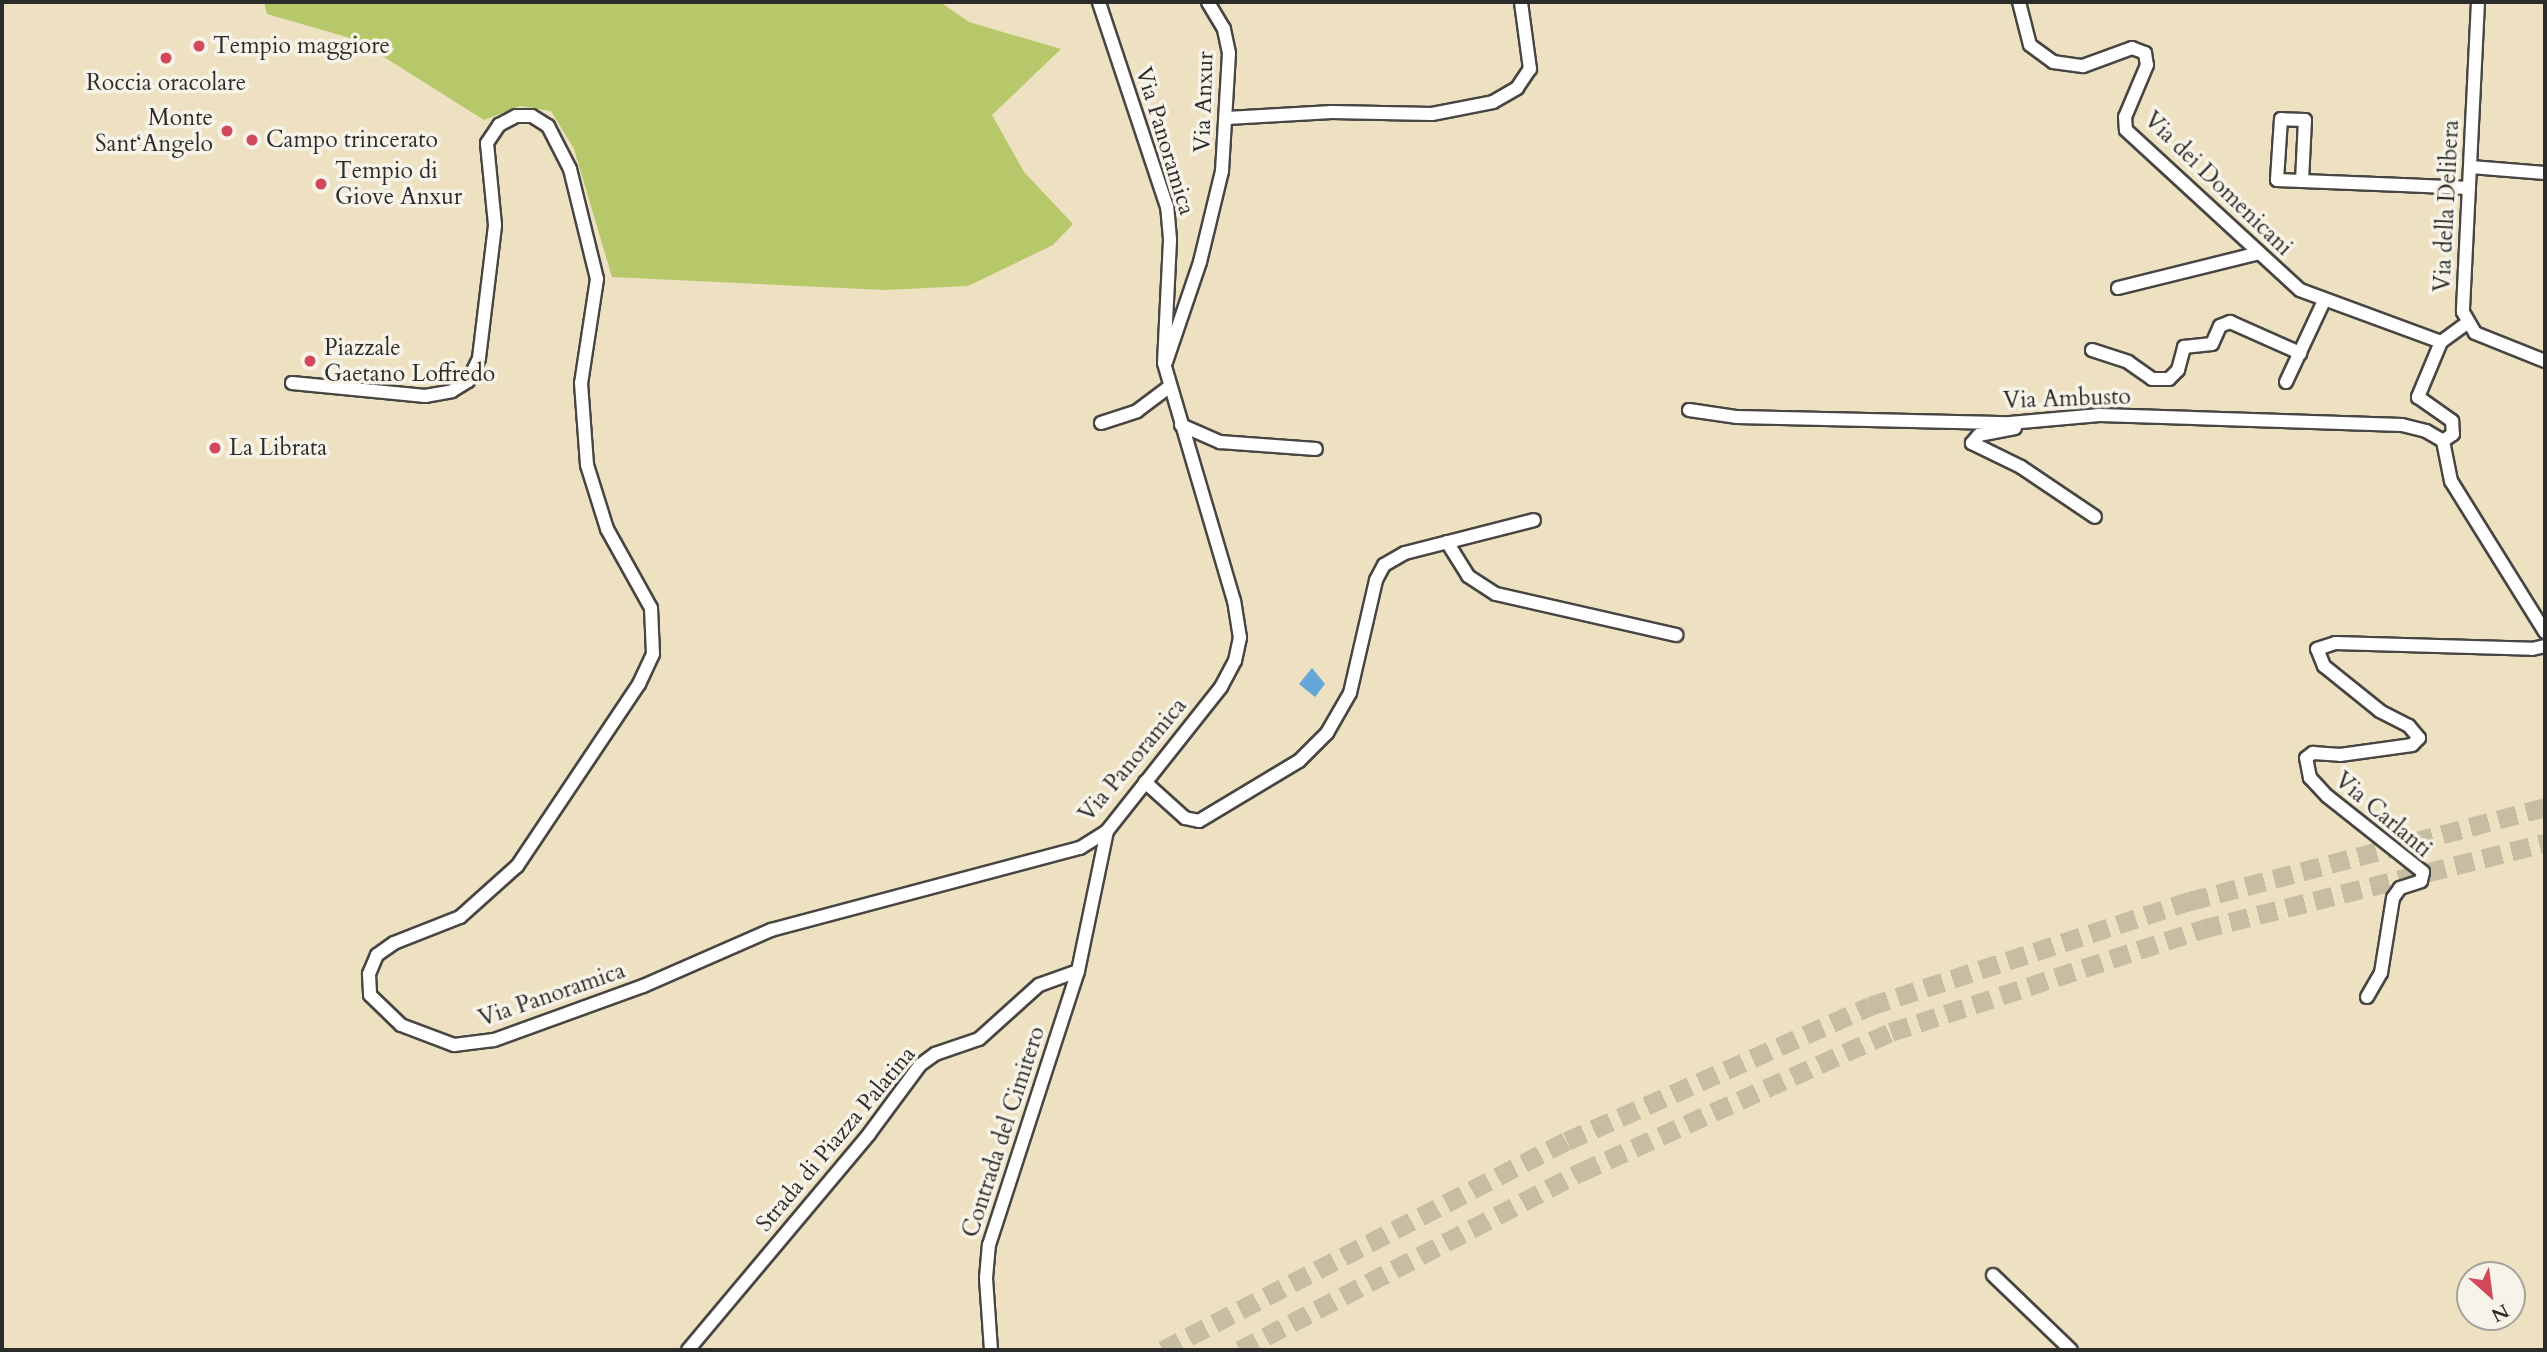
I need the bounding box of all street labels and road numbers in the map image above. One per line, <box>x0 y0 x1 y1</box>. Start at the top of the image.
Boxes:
street label: Via Anxur <box>1188 51 1220 153</box>
street label: Via Panoramica <box>1129 64 1201 218</box>
street label: Via dei Domenicani <box>2138 106 2298 262</box>
street label: Via della Delibera <box>2429 119 2465 293</box>
street label: Via Ambusto <box>2003 383 2131 415</box>
street label: Via Panoramica <box>1073 692 1193 828</box>
street label: Via Carlanti <box>2329 767 2437 863</box>
street label: Via Panoramica <box>475 957 629 1033</box>
street label: Contrada del Cimitero <box>957 1023 1051 1241</box>
street label: Strada di Piazza Palatina <box>751 1041 921 1237</box>

